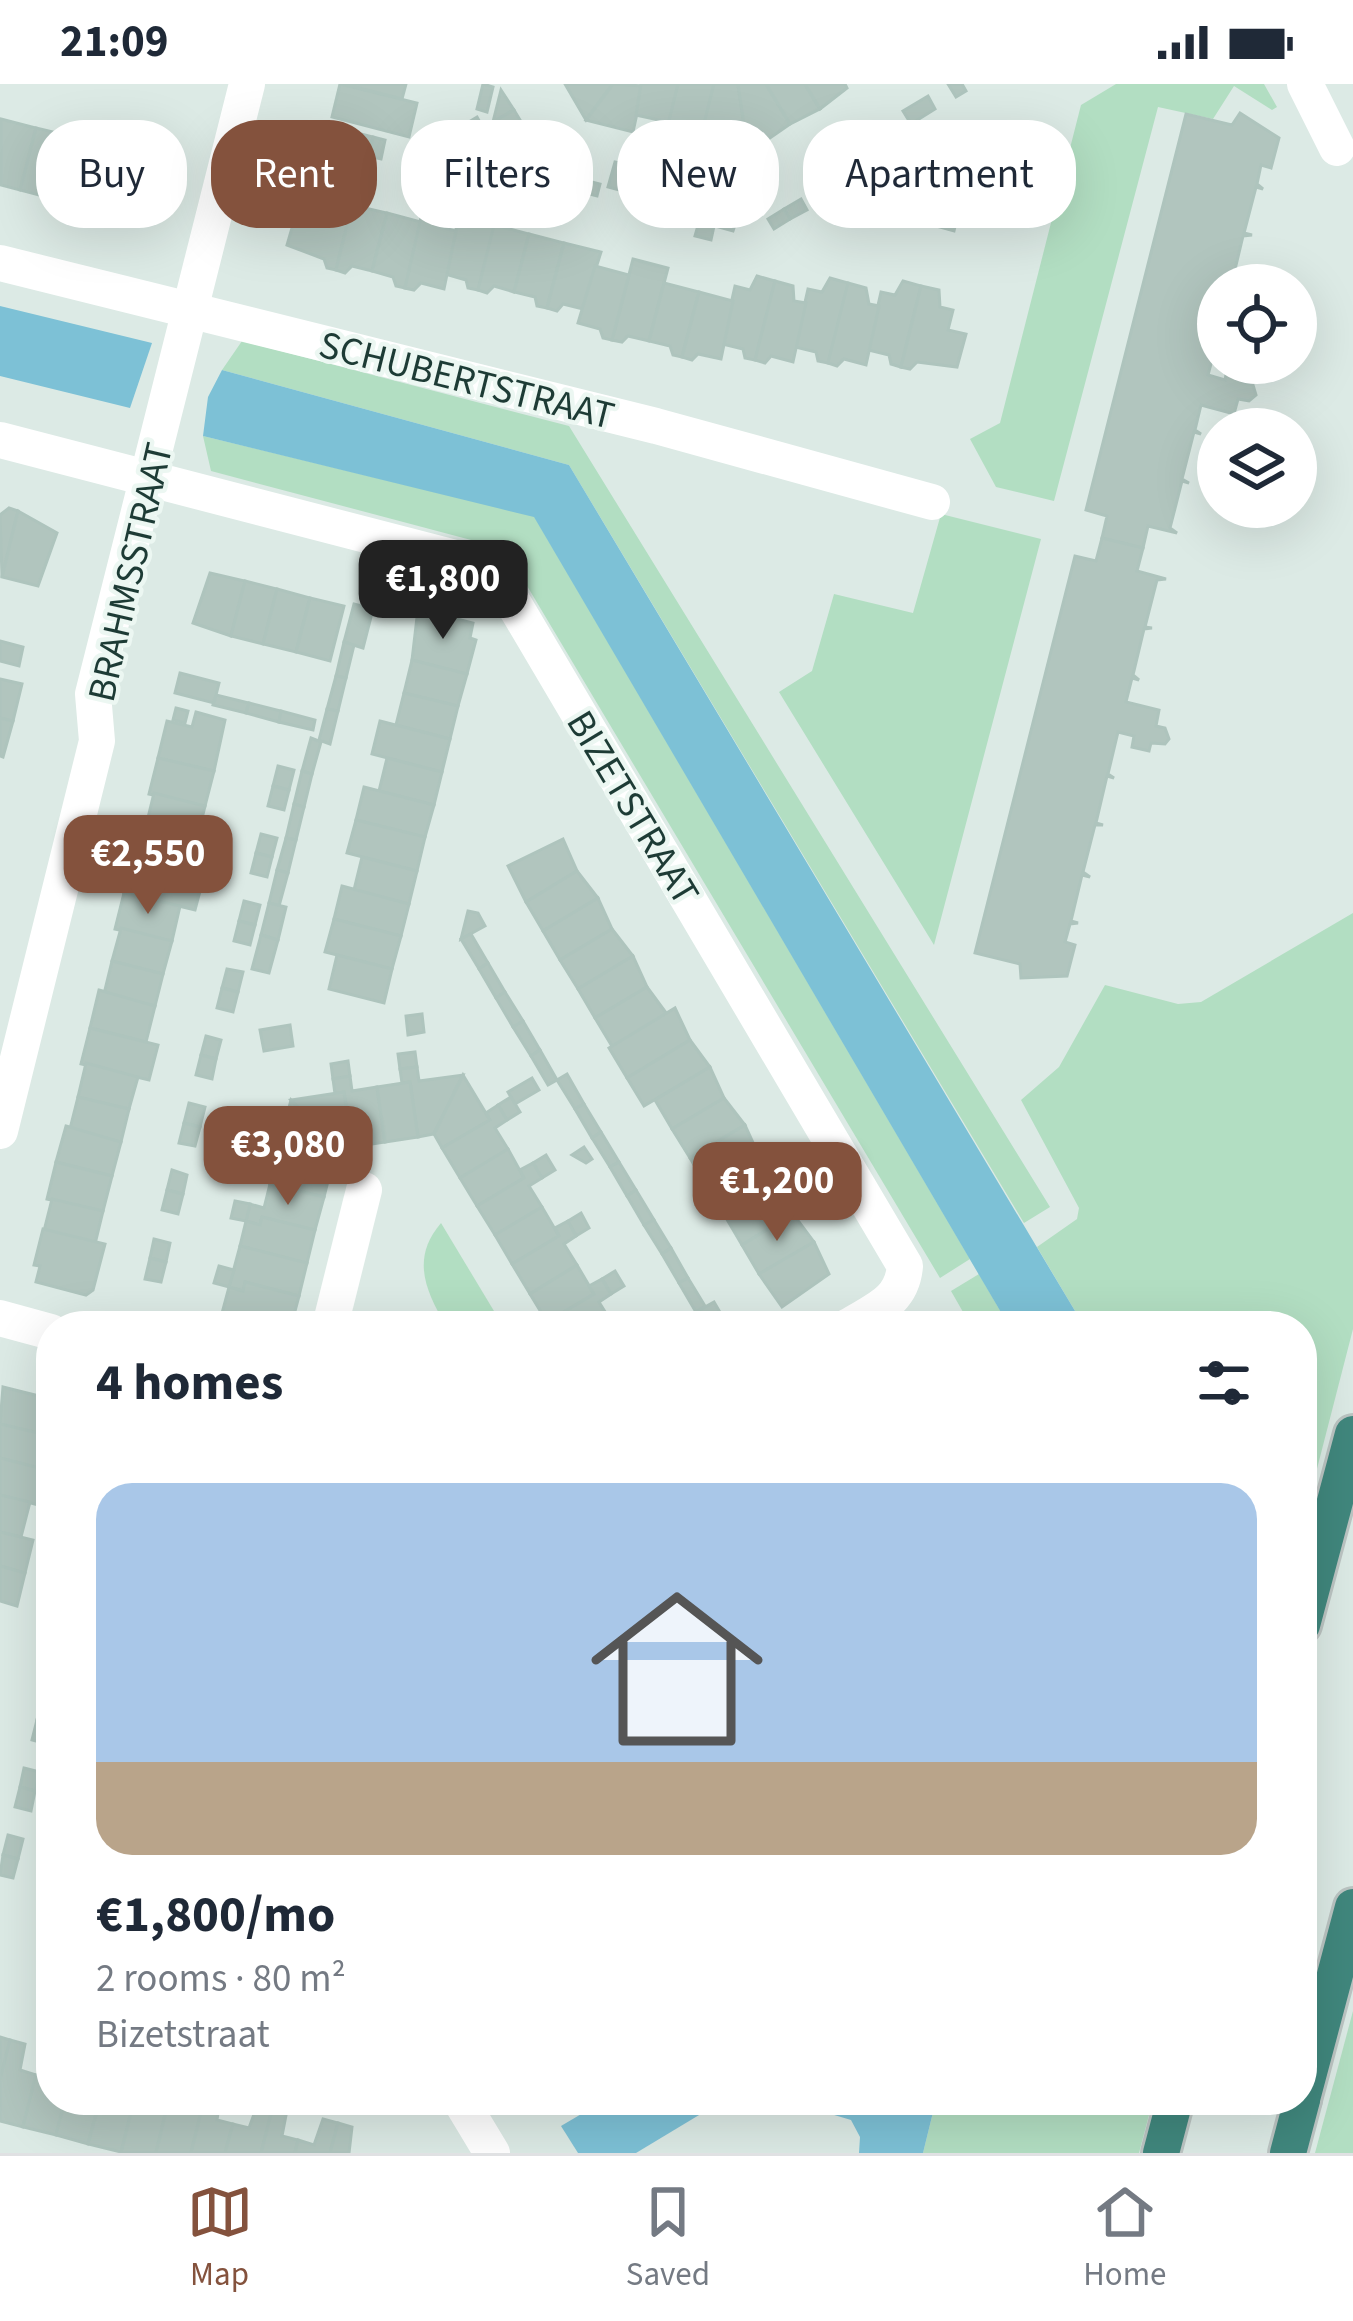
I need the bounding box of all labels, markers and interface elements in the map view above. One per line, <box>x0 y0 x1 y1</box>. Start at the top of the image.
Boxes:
text: 21:09 <box>60 10 169 74</box>
chip: Buy <box>36 120 187 228</box>
chip: Rent <box>211 120 377 228</box>
chip: Filters <box>401 120 593 228</box>
chip: New <box>617 120 779 228</box>
chip: Apartment <box>803 120 1076 228</box>
map controls <box>1197 264 1317 528</box>
button: locate <box>1197 264 1317 384</box>
street label: SCHUBERTSTRAAT <box>313 317 620 445</box>
button: layers <box>1197 408 1317 528</box>
street label: BRAHMSSTRAAT <box>74 437 188 707</box>
pin: €1,800 <box>345 540 541 642</box>
text: €1,800 <box>386 551 500 607</box>
street label: BIZETSTRAAT <box>552 700 712 916</box>
pin: €2,550 <box>50 815 246 917</box>
text: €2,550 <box>91 826 205 882</box>
pin: €3,080 <box>190 1106 386 1208</box>
text: €3,080 <box>231 1117 345 1173</box>
pin: €1,200 <box>679 1142 875 1244</box>
text: €1,200 <box>720 1153 834 1209</box>
text: 4 homes <box>96 1347 283 1419</box>
icon: filters <box>1191 1350 1257 1416</box>
icon: home <box>569 1561 785 1777</box>
text: €1,800/mo <box>96 1879 335 1951</box>
text: 2 rooms · 80 m² <box>96 1951 346 2007</box>
text: Bizetstraat <box>96 2007 270 2063</box>
tab: Map <box>187 2179 253 2298</box>
tab: Saved <box>626 2179 710 2298</box>
tab: Home <box>1083 2179 1166 2298</box>

